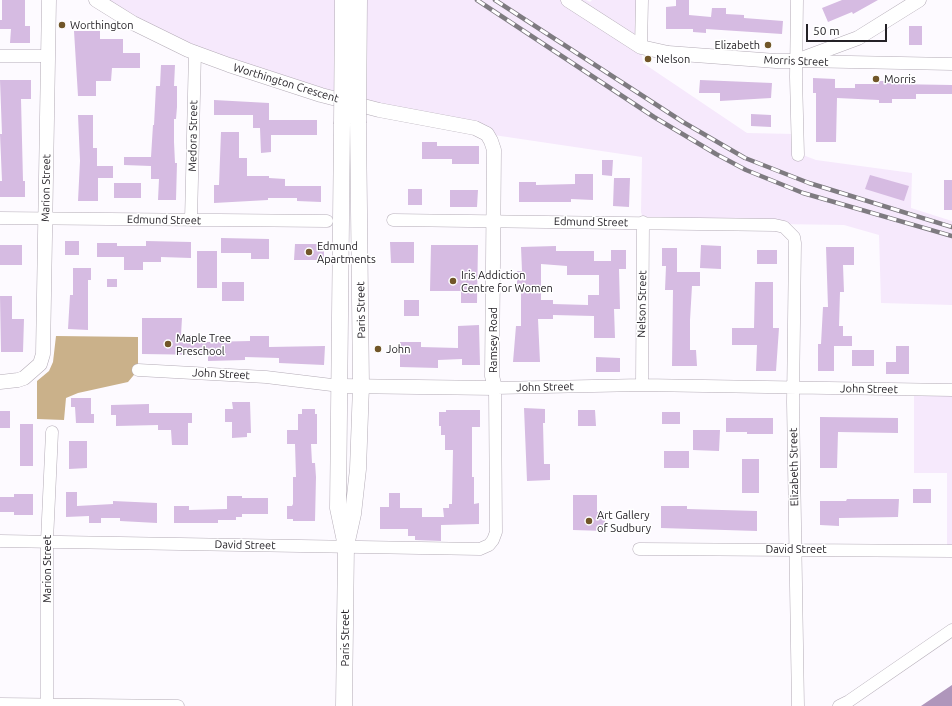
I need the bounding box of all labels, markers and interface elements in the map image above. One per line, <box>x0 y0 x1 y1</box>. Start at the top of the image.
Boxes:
scale bar <box>808 16 889 42</box>
place label: Worthington <box>70 18 134 32</box>
marker: Worthington <box>57 20 67 30</box>
text: 50 m <box>813 24 840 37</box>
place label: Elizabeth <box>714 38 760 52</box>
marker: Elizabeth <box>763 40 773 50</box>
place label: Nelson <box>656 52 690 66</box>
street label: Morris Street <box>763 53 829 69</box>
marker: Nelson <box>643 54 653 64</box>
street label: Worthington Crescent <box>232 61 340 105</box>
place label: Morris <box>884 72 916 86</box>
marker: Morris <box>871 74 881 84</box>
street label: Medora Street <box>186 100 200 172</box>
street label: Marion Street <box>39 154 53 222</box>
street label: Edmund Street <box>127 213 201 227</box>
street label: Edmund Street <box>554 215 628 229</box>
place label: Edmund Apartments <box>317 239 376 265</box>
marker: Edmund Apartments <box>304 247 314 257</box>
place label: Iris Addiction Centre for Women <box>461 268 553 294</box>
street label: Nelson Street <box>635 270 649 338</box>
marker: Iris Addiction Centre for Women <box>448 276 458 286</box>
street label: Paris Street <box>354 281 368 339</box>
street label: Ramsey Road <box>486 307 500 373</box>
place label: Maple Tree Preschool <box>176 331 231 357</box>
marker: Maple Tree Preschool <box>163 339 173 349</box>
place label: John <box>386 342 410 356</box>
marker: John <box>373 344 383 354</box>
street label: John Street <box>192 366 250 382</box>
street label: John Street <box>516 380 574 394</box>
street label: John Street <box>840 382 898 396</box>
street label: Elizabeth Street <box>787 428 801 506</box>
place label: Art Gallery of Sudbury <box>597 508 651 534</box>
marker: Art Gallery of Sudbury <box>584 516 594 526</box>
street label: Marion Street <box>40 535 54 603</box>
street label: David Street <box>214 538 276 552</box>
street label: David Street <box>765 542 827 556</box>
street label: Paris Street <box>338 610 352 666</box>

